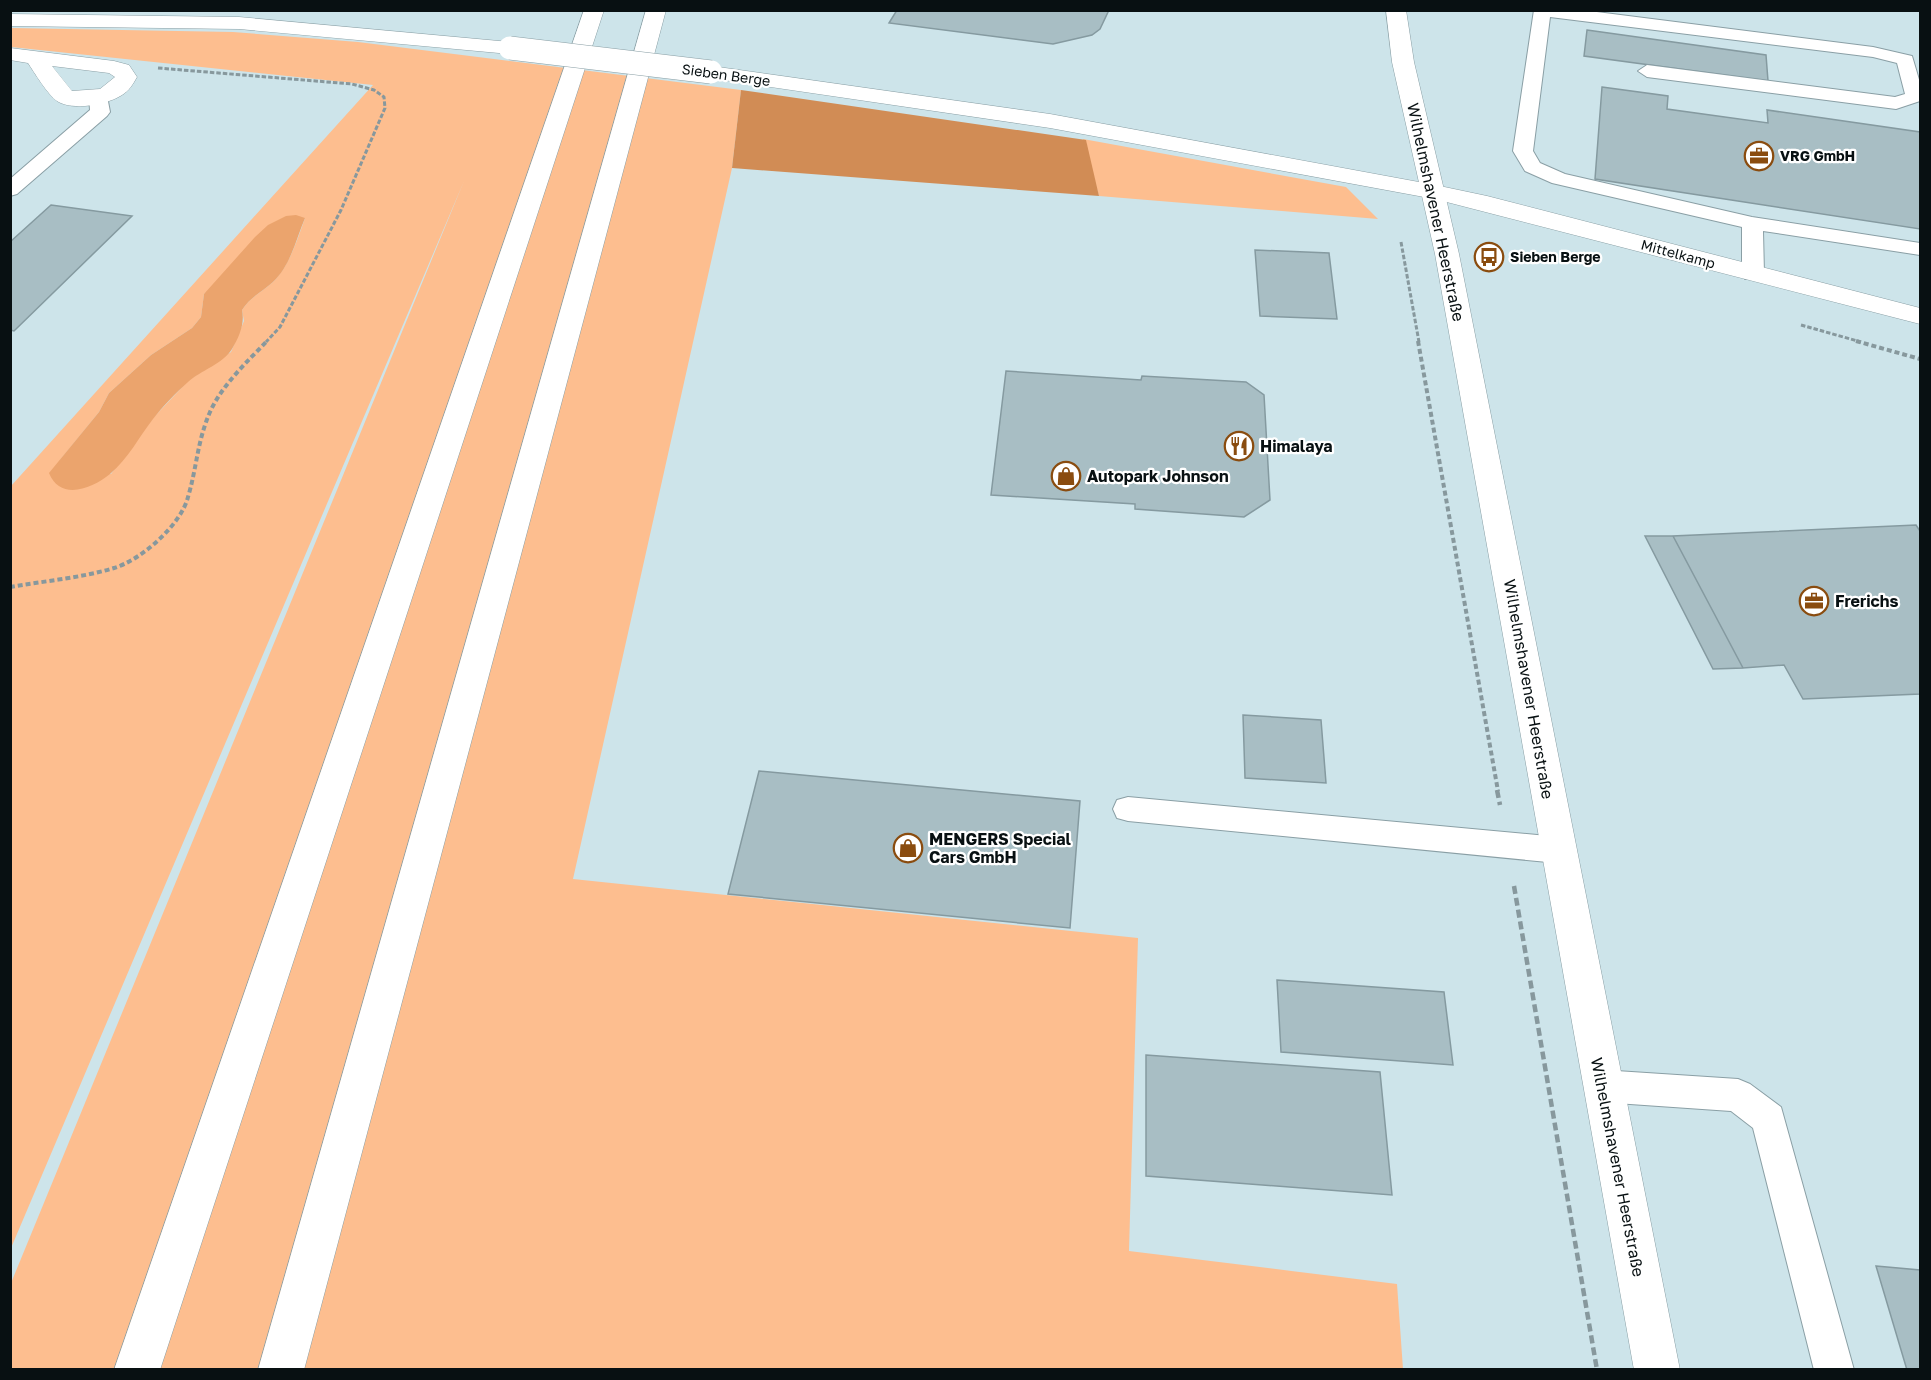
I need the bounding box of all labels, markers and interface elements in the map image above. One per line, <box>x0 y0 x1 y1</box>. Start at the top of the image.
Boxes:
street label: Sieben Berge <box>681 60 771 89</box>
street label: Wilhelmshavener Heerstraße <box>1403 101 1469 323</box>
office icon: VRG GmbH <box>1743 140 1775 172</box>
place label: VRG GmbH <box>1780 147 1855 164</box>
street label: Mittelkamp <box>1639 235 1717 272</box>
bus stop icon: Sieben Berge <box>1473 241 1505 273</box>
place label: Sieben Berge <box>1510 248 1601 265</box>
restaurant icon: Himalaya <box>1223 430 1255 462</box>
place label: Himalaya <box>1260 436 1333 456</box>
shop icon: Autopark Johnson <box>1050 460 1082 492</box>
place label: Autopark Johnson <box>1087 466 1229 486</box>
street label: Wilhelmshavener Heerstraße <box>1500 577 1558 801</box>
office icon: Frerichs <box>1798 585 1830 617</box>
place label: Frerichs <box>1835 591 1898 611</box>
place label: MENGERS Special Cars GmbH <box>929 829 1072 867</box>
shop icon: MENGERS Special Cars GmbH <box>892 832 924 864</box>
street label: Wilhelmshavener Heerstraße <box>1587 1056 1649 1278</box>

